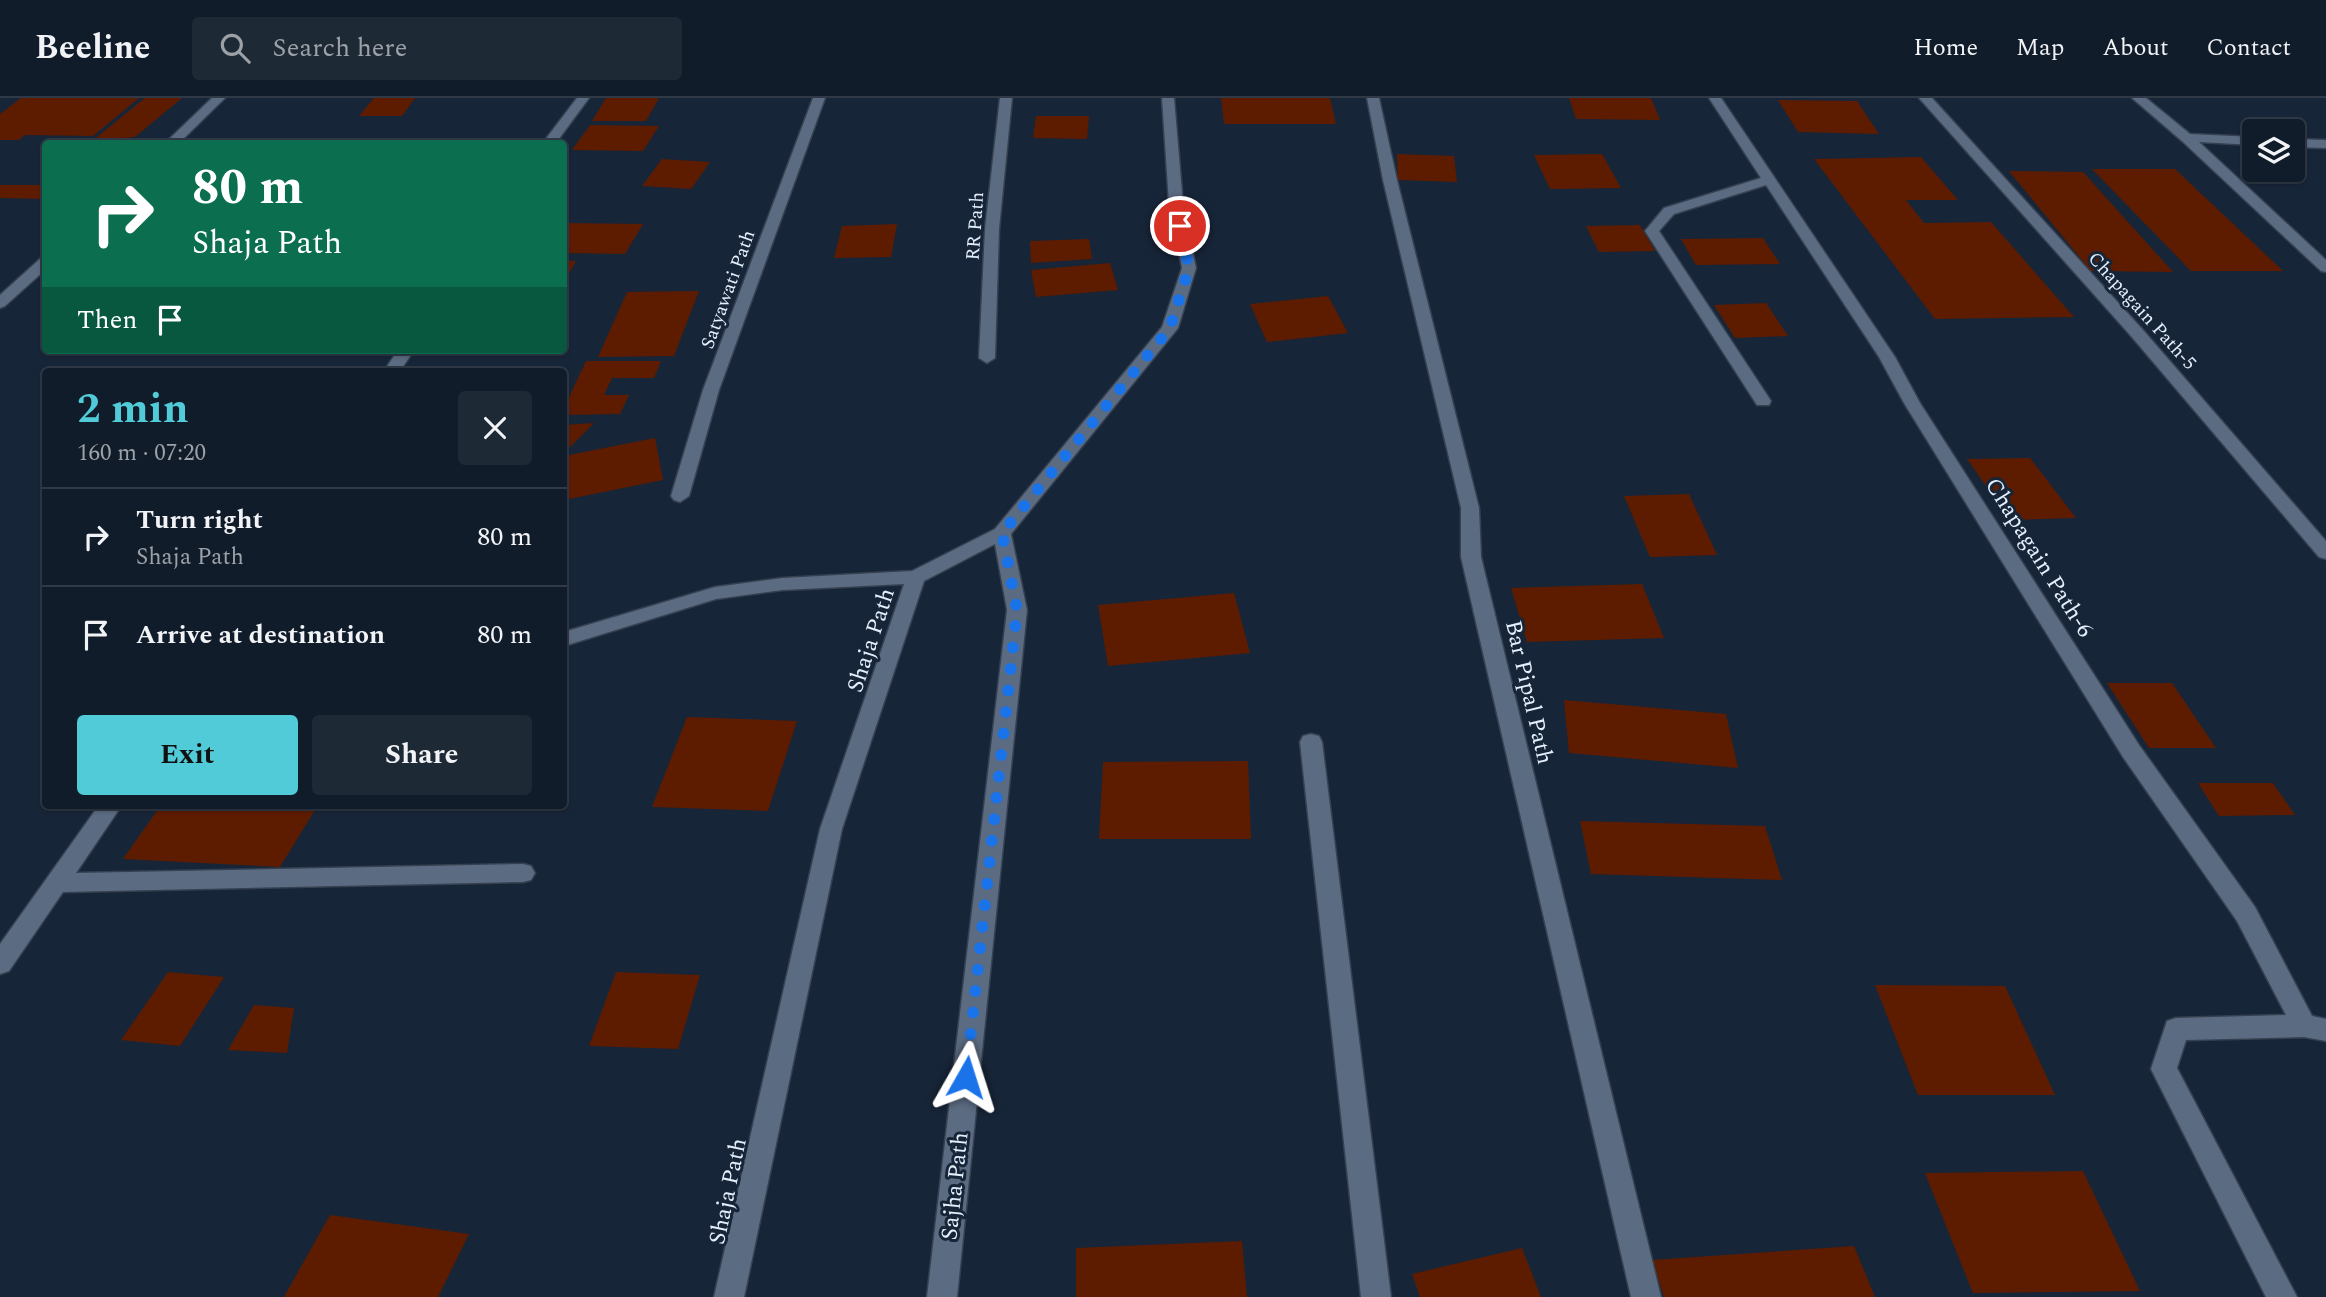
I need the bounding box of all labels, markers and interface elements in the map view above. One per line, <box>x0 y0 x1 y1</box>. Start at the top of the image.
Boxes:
search box <box>192 17 682 80</box>
text: Beeline <box>35 23 150 73</box>
text: Search here <box>272 28 407 68</box>
icon: search <box>216 29 254 67</box>
text: Home <box>1913 30 1978 66</box>
text: Map <box>2016 30 2064 66</box>
text: About <box>2102 30 2168 66</box>
text: Contact <box>2206 30 2291 66</box>
map controls <box>2242 119 2305 182</box>
button: layers <box>2242 119 2305 182</box>
text: 80 m <box>192 151 303 226</box>
icon: right <box>77 168 168 259</box>
street label: RR Path <box>959 191 992 261</box>
pin <box>1150 196 1210 256</box>
icon: arrive <box>1161 207 1199 245</box>
text: Shaja Path <box>192 219 342 268</box>
street label: Satyawati Path <box>693 226 763 353</box>
street label: Chapagain Path-5 <box>2081 245 2203 377</box>
text: Then <box>77 300 137 340</box>
icon: arrive <box>151 301 189 339</box>
text: 2 min <box>77 378 189 441</box>
button: close <box>458 391 532 465</box>
text: 160 m · 07:20 <box>77 436 206 471</box>
street label: Chapagain Path-6 <box>1976 471 2102 644</box>
text: Turn right <box>136 500 263 540</box>
text: 80 m <box>477 517 532 557</box>
icon: right <box>77 518 115 556</box>
text: Shaja Path <box>136 540 244 575</box>
street label: Shaja Path <box>838 584 905 697</box>
text: Arrive at destination <box>136 615 385 655</box>
text: 80 m <box>477 615 532 655</box>
icon: arrive <box>77 616 115 654</box>
street label: Bar Pipal Path <box>1495 617 1562 768</box>
button: Exit <box>77 715 298 795</box>
button: Share <box>312 715 532 795</box>
position arrow <box>929 1040 1003 1114</box>
street label: Sajha Path <box>932 1130 979 1242</box>
street label: Shaja Path <box>700 1135 757 1248</box>

